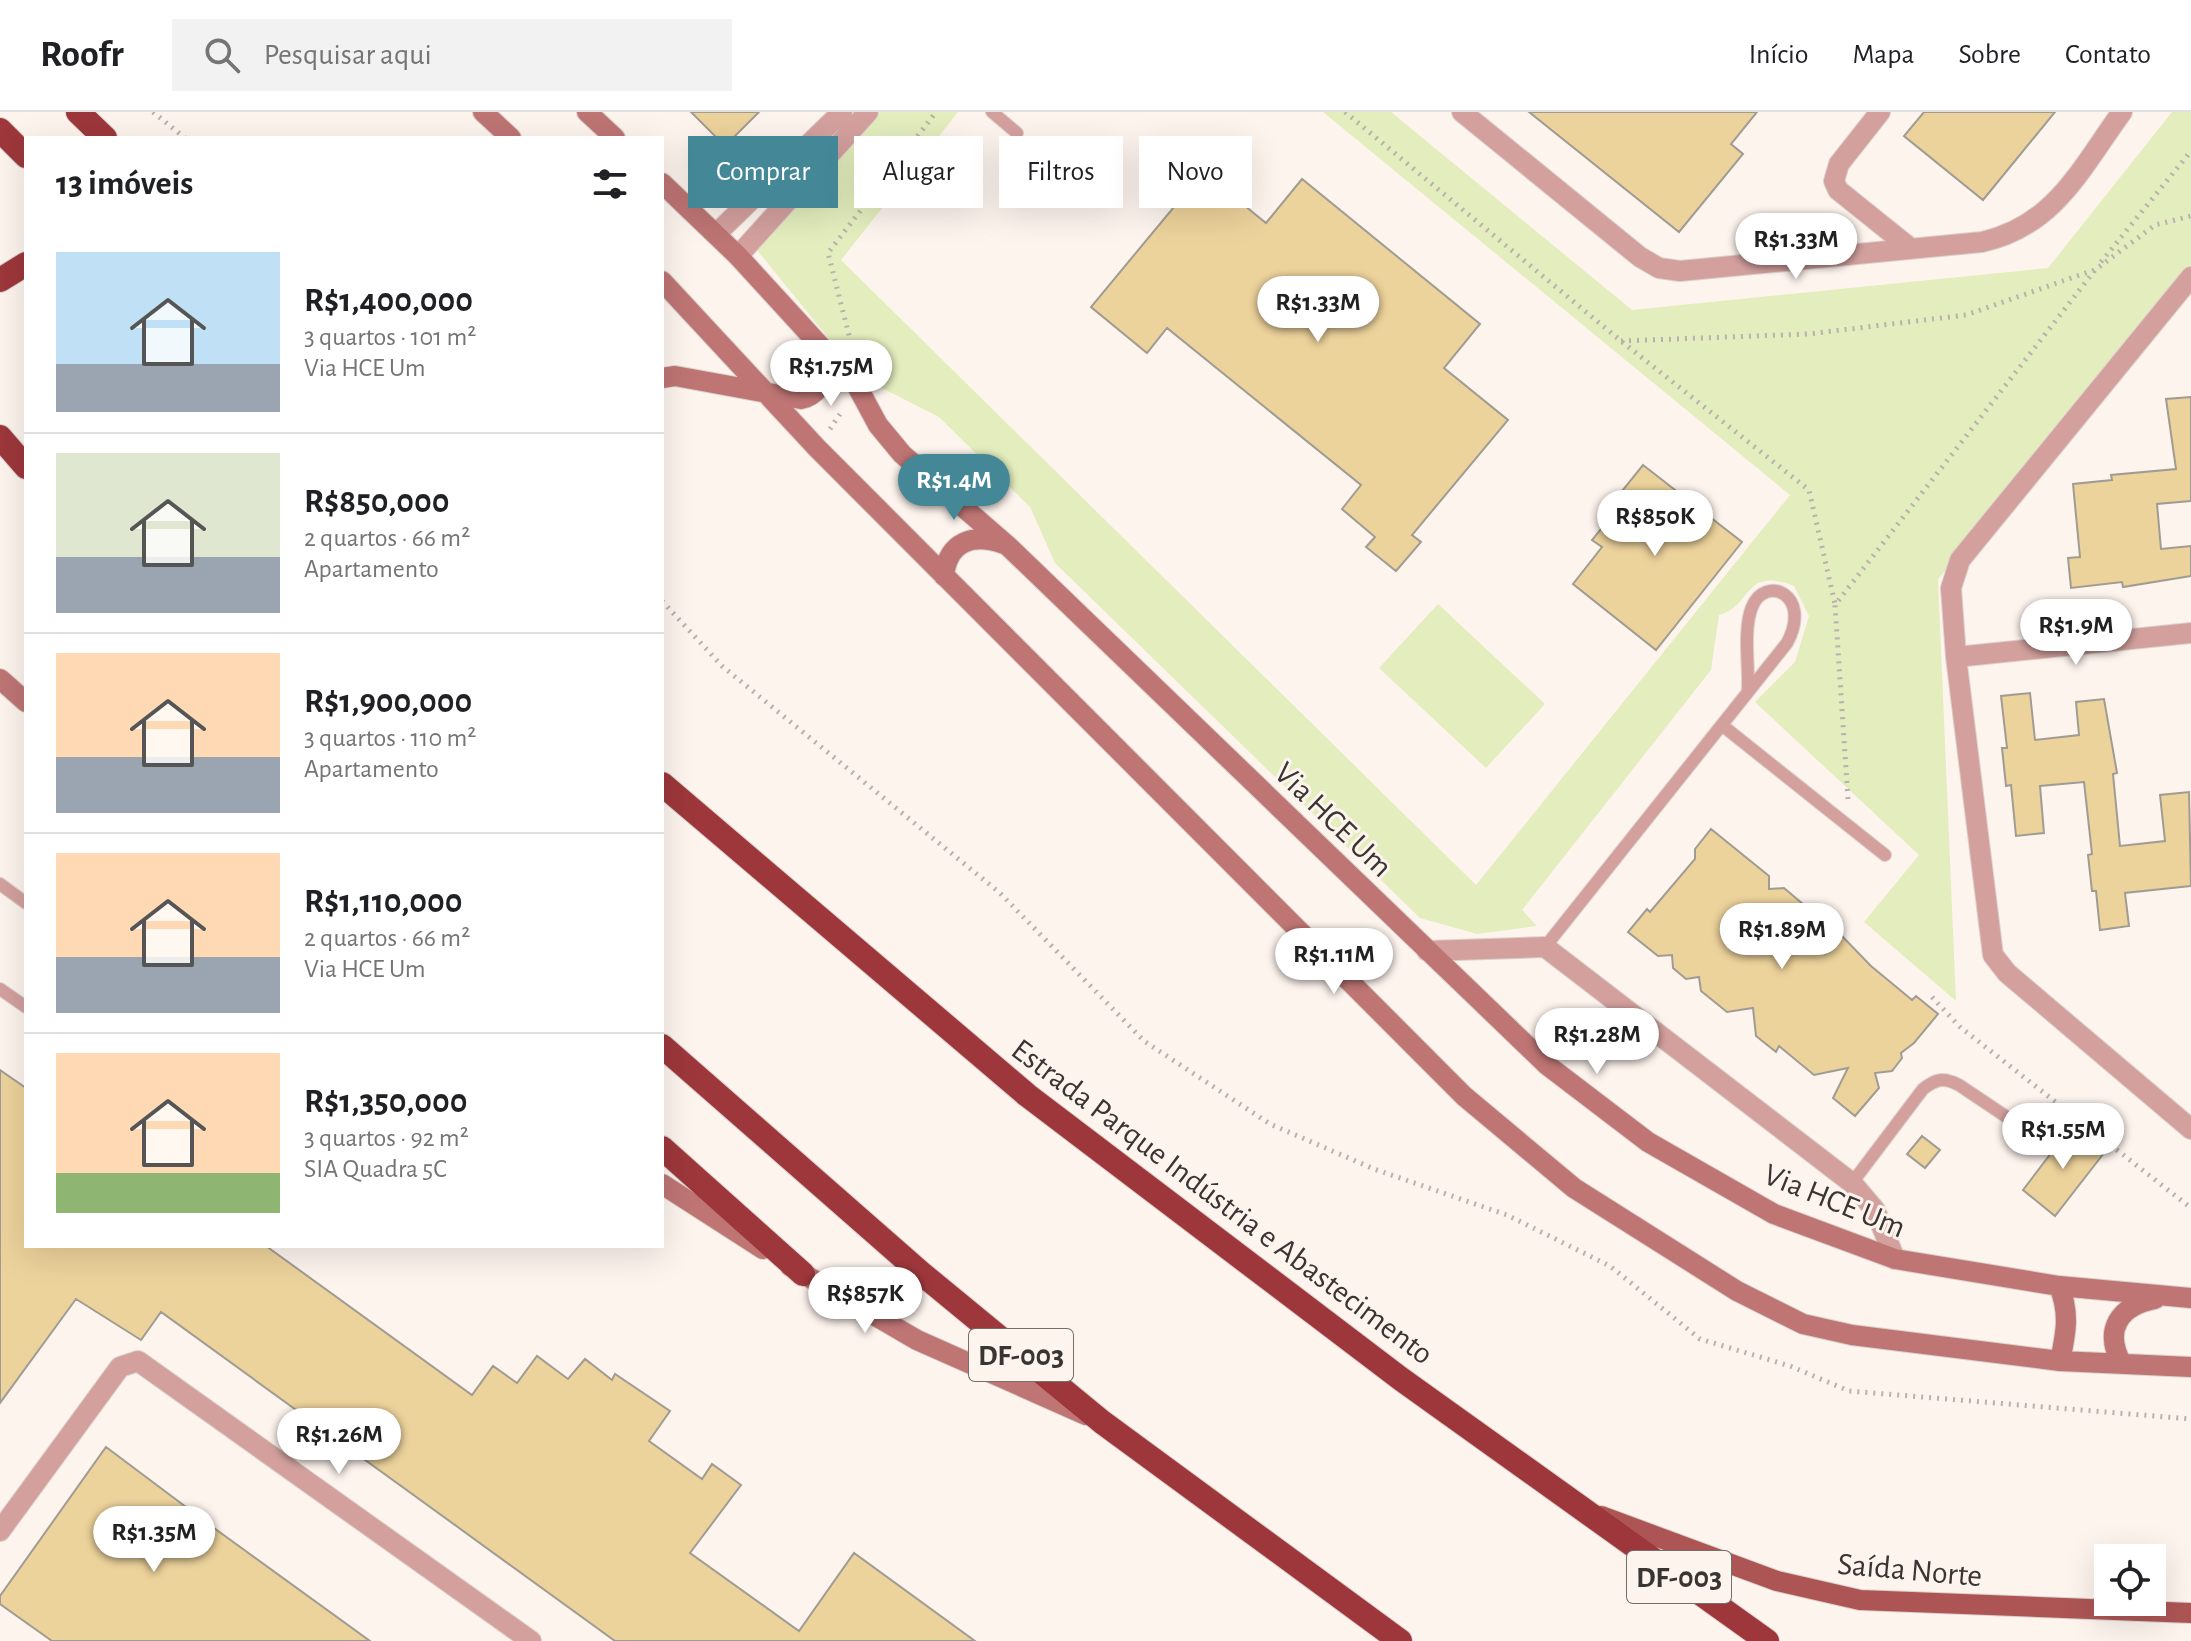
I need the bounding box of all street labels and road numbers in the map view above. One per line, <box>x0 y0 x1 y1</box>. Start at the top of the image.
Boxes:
street label: Via HCE Um <box>1268 756 1398 883</box>
street label: Estrada Parque Indústria e Abastecimento <box>1006 1033 1439 1371</box>
street label: Via HCE Um <box>1759 1158 1910 1244</box>
road number: DF-003 <box>969 1329 1073 1381</box>
street label: Saída Norte <box>1836 1548 1984 1592</box>
road number: DF-003 <box>1627 1551 1731 1603</box>

